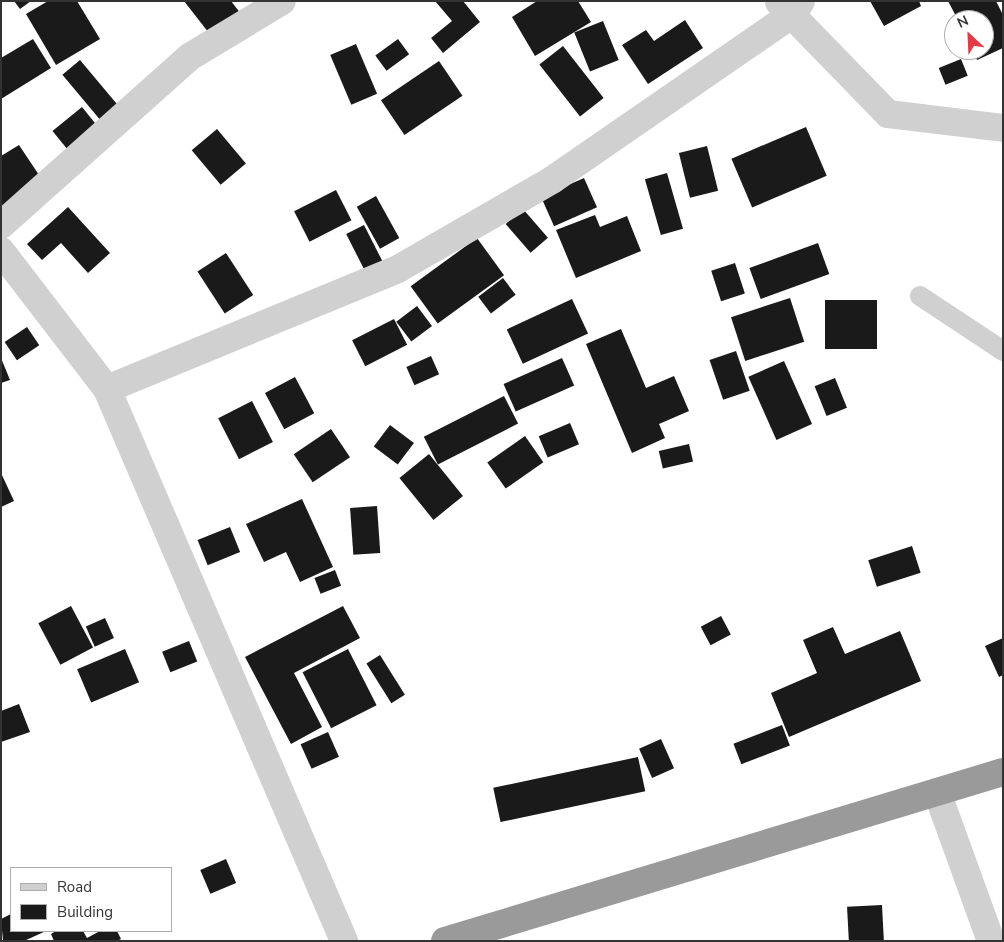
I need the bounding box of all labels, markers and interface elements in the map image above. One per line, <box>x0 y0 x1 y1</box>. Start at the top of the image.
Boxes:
north arrow <box>944 10 994 60</box>
text: N <box>954 11 972 33</box>
legend <box>10 867 172 932</box>
text: Road <box>57 877 92 897</box>
text: Building <box>57 902 113 922</box>

